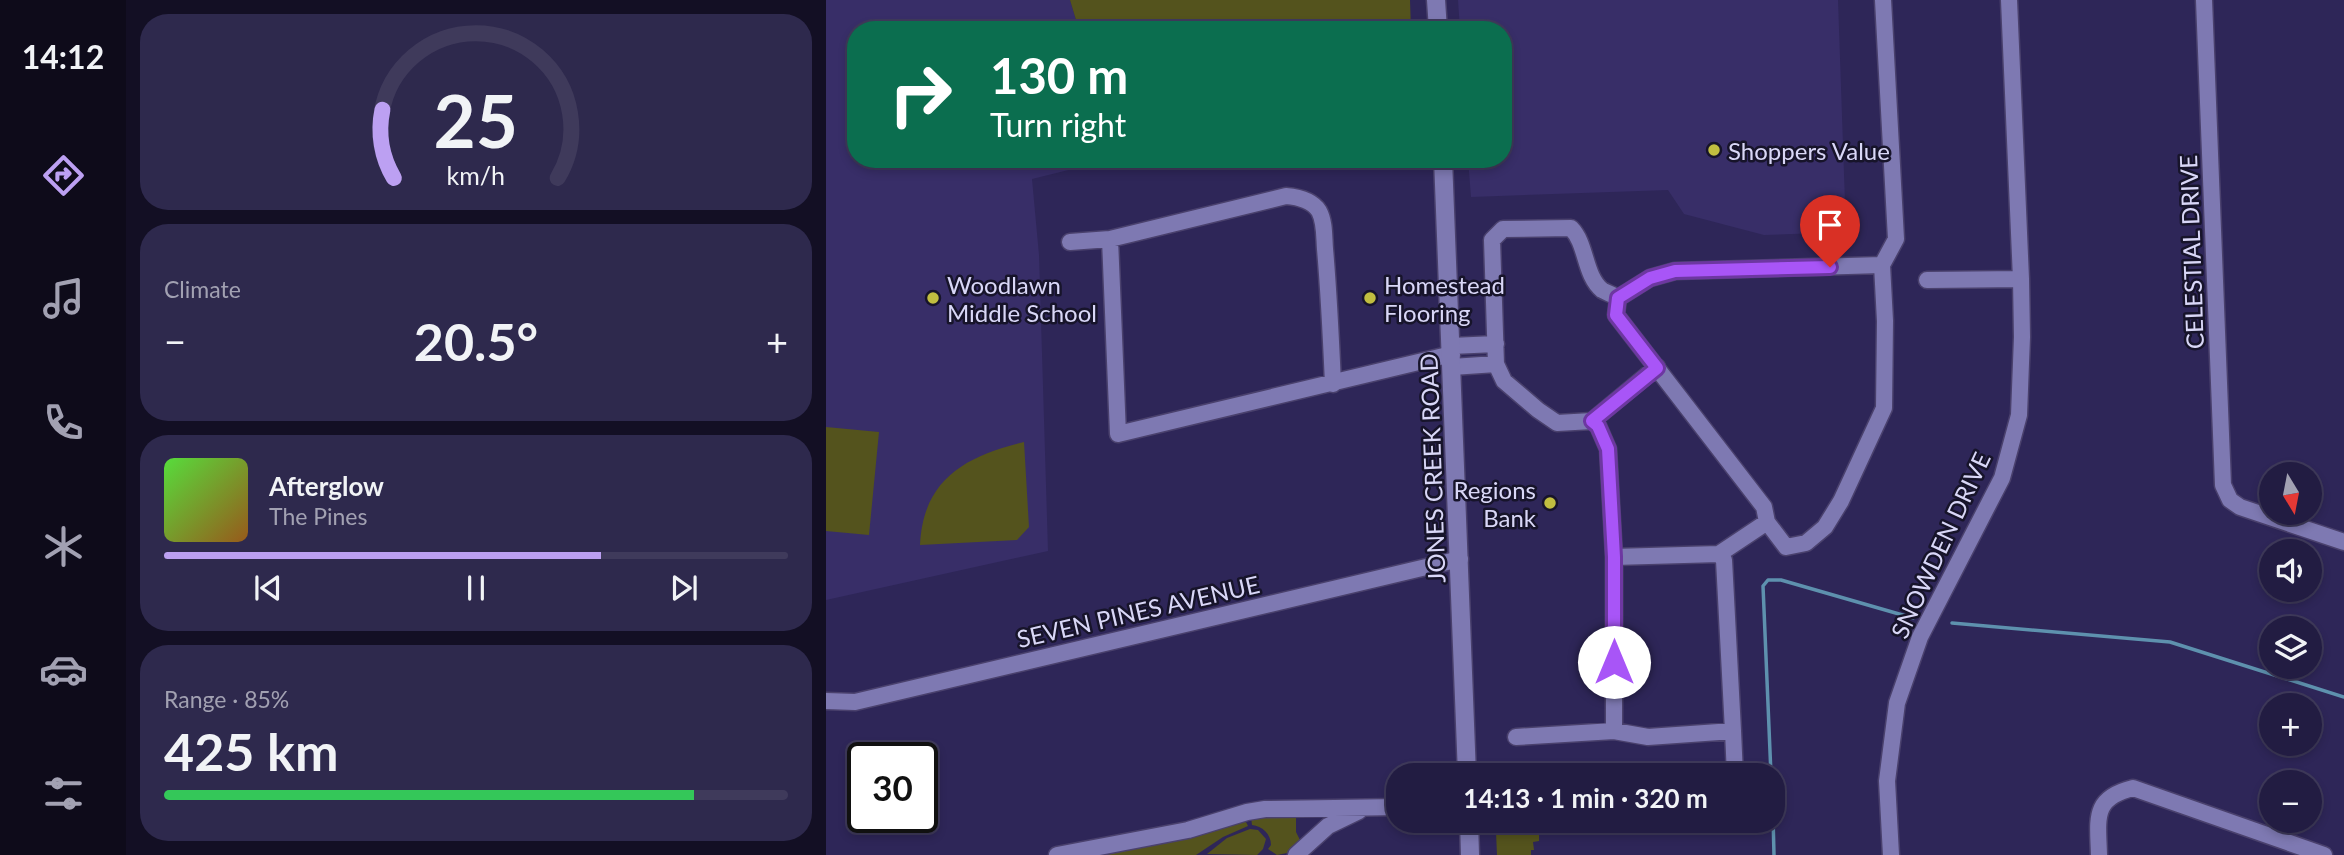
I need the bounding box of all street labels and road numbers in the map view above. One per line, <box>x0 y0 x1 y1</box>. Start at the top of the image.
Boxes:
street label: CELESTIAL DRIVE <box>2173 154 2209 350</box>
street label: JONES CREEK ROAD <box>1414 353 1450 583</box>
street label: SNOWDEN DRIVE <box>1884 447 1996 643</box>
street label: SEVEN PINES AVENUE <box>1014 569 1262 653</box>

